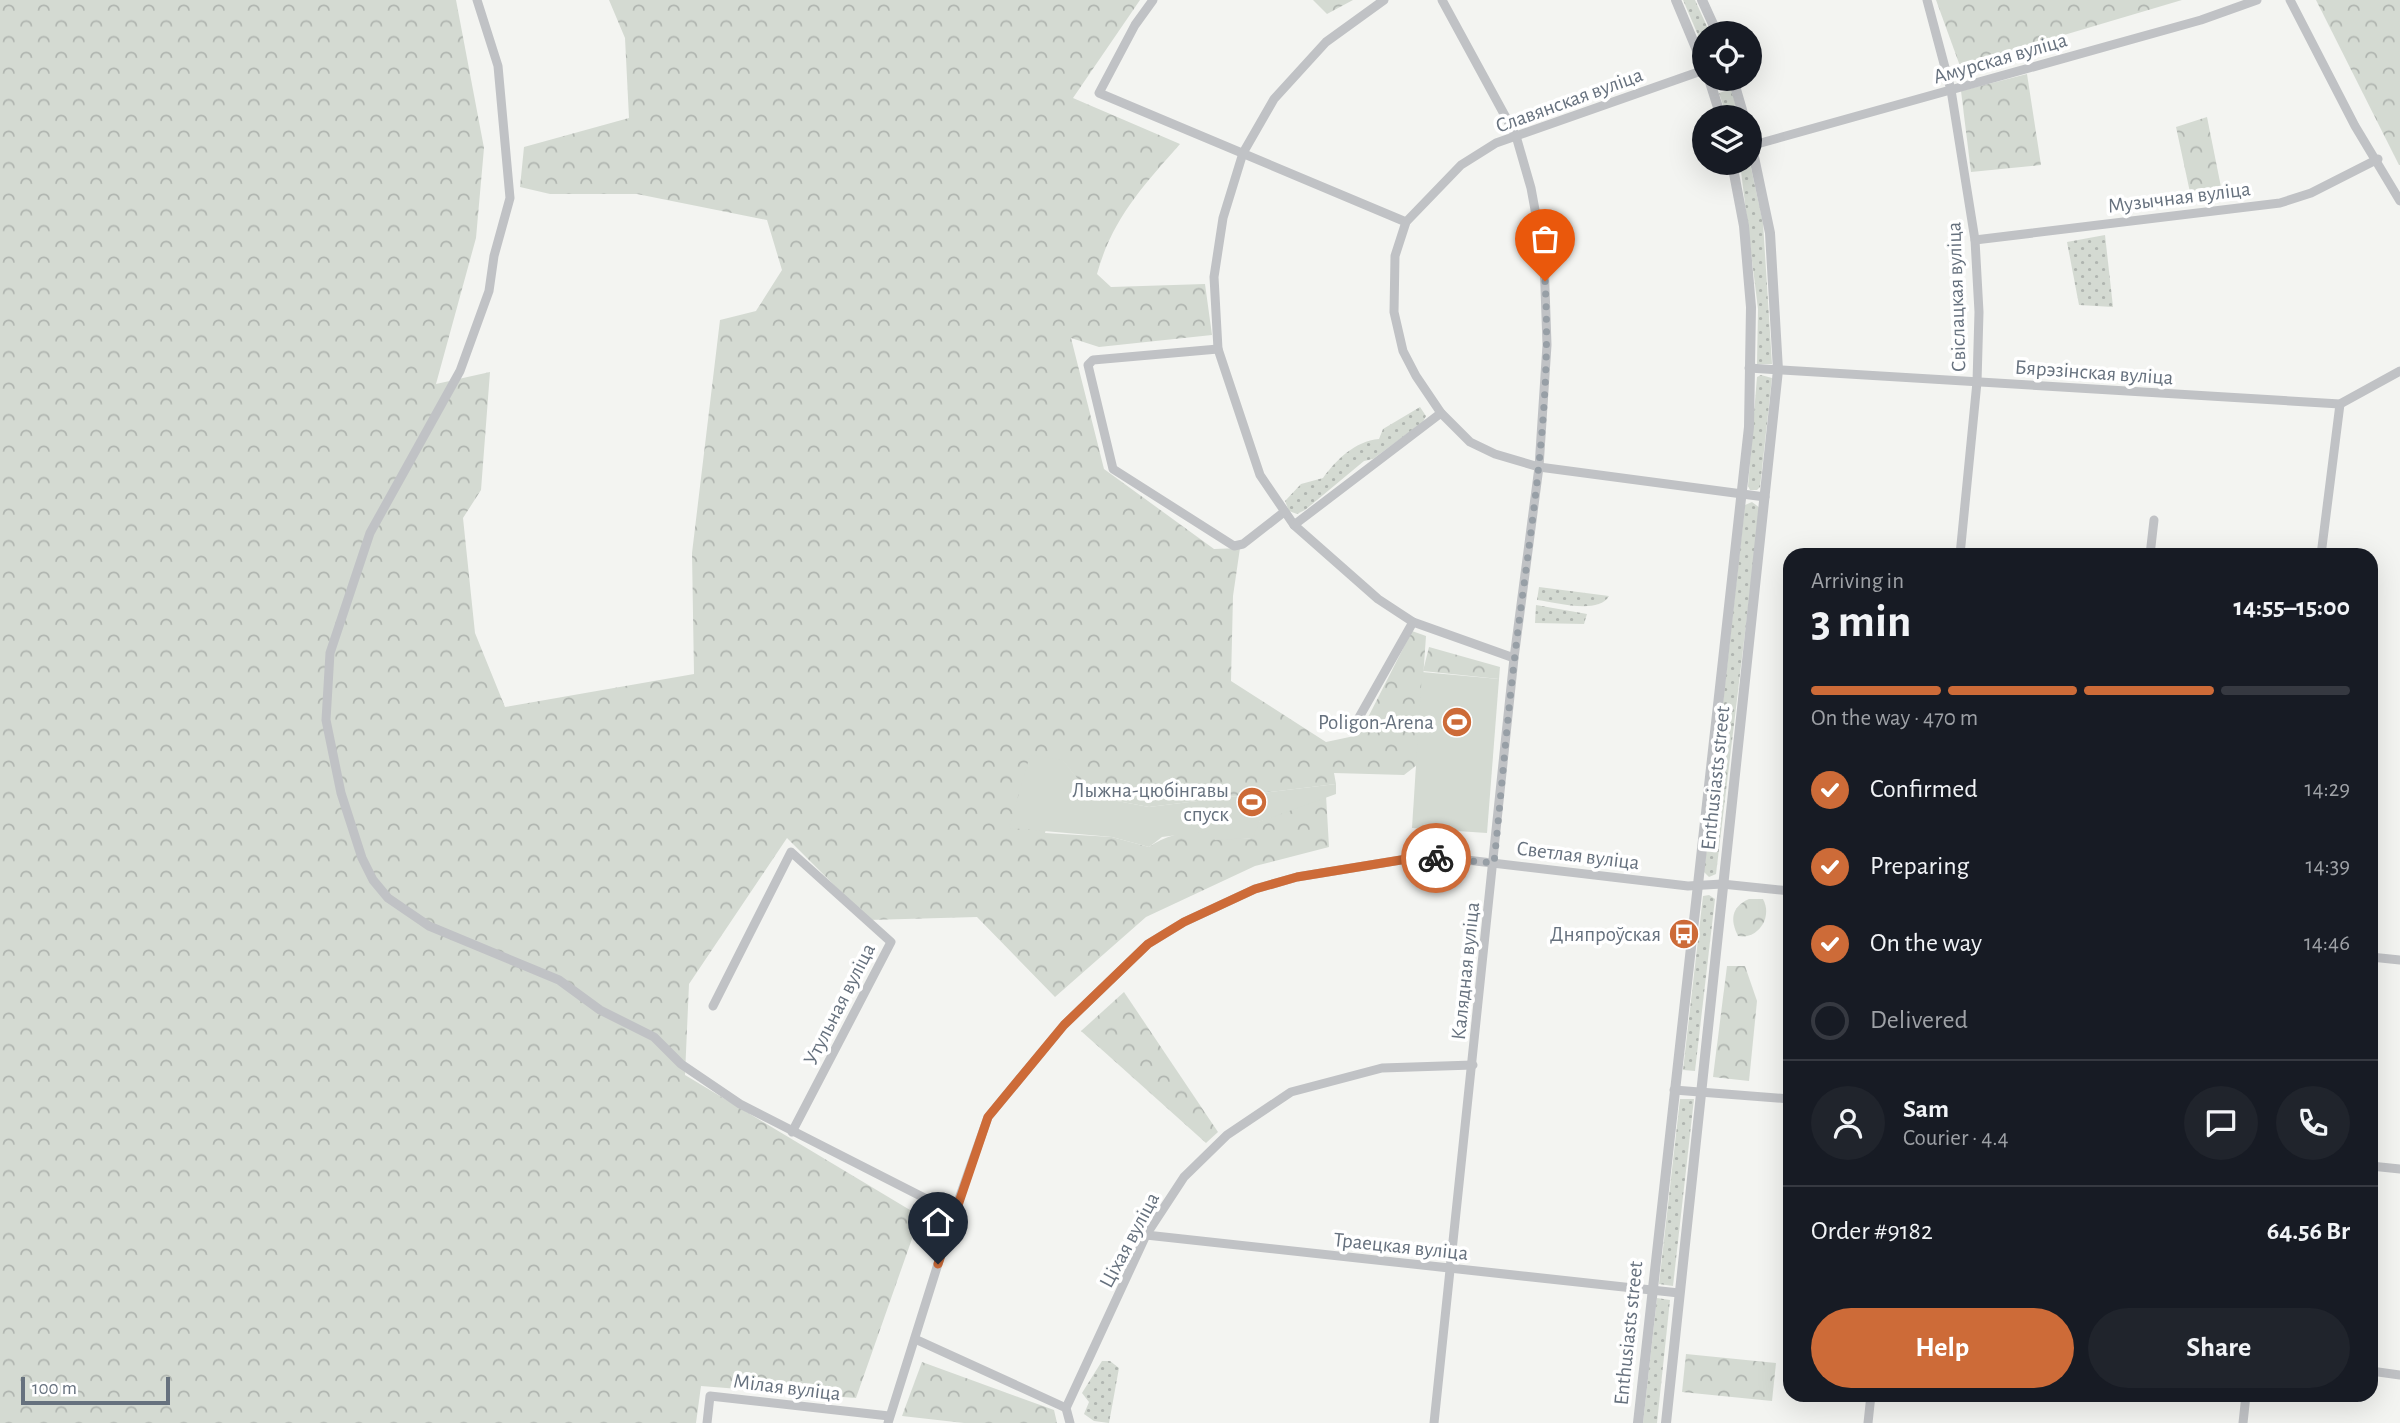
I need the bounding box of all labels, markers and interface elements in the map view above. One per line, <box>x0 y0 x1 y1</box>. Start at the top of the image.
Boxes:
map controls <box>1692 21 1762 175</box>
button: locate <box>1692 21 1762 91</box>
street label: Амурская вуліца <box>1931 29 2070 88</box>
street label: Славянская вуліца <box>1493 64 1646 137</box>
button: layers <box>1692 105 1762 175</box>
street label: Музычная вуліца <box>2106 178 2252 217</box>
pin <box>1515 209 1575 281</box>
icon: bag <box>1526 220 1564 258</box>
street label: Свіслацкая вуліца <box>1943 221 1970 372</box>
street label: Бярэзінская вуліца <box>2014 356 2174 389</box>
text: Arriving in <box>1811 570 1904 593</box>
text: 14:55–15:00 <box>2234 594 2350 620</box>
text: 3 min <box>1811 599 1911 645</box>
sports icon: Poligon-Arena <box>1440 705 1474 739</box>
street label: Enthusiasts street <box>1697 705 1734 851</box>
text: On the way · 470 m <box>1811 707 1978 730</box>
place label: Poligon-Arena <box>1318 712 1434 733</box>
icon: check <box>1811 771 1849 809</box>
text: Confirmed <box>1870 776 1978 802</box>
text: 14:29 <box>2304 778 2350 801</box>
place label: Лыжна-цюбінгавы спуск <box>1072 780 1229 825</box>
sports icon: Лыжна-цюбінгавы спуск <box>1235 785 1269 819</box>
courier <box>1401 823 1471 893</box>
street label: Светлая вуліца <box>1515 838 1641 874</box>
icon: bike <box>1417 839 1455 877</box>
icon: check <box>1811 848 1849 886</box>
text: Preparing <box>1870 853 1969 879</box>
text: 14:39 <box>2305 855 2350 878</box>
street label: Калядная вуліца <box>1448 900 1483 1041</box>
bus stop icon: Дняпроўская <box>1667 917 1701 951</box>
place label: Дняпроўская <box>1550 924 1661 945</box>
icon: check <box>1811 925 1849 963</box>
text: On the way <box>1870 930 1982 956</box>
text: 14:46 <box>2304 932 2350 955</box>
street label: Утульная вуліца <box>800 940 879 1068</box>
text: Delivered <box>1870 1007 1968 1033</box>
button: person <box>1811 1086 1885 1160</box>
button: chat <box>2184 1086 2258 1160</box>
button: phone <box>2276 1086 2350 1160</box>
text: Sam <box>1903 1096 1949 1122</box>
text: Courier · 4.4 <box>1903 1127 2009 1150</box>
street label: Ціхая вуліца <box>1096 1189 1163 1291</box>
pin <box>908 1192 968 1264</box>
icon: home <box>919 1203 957 1241</box>
text: Order #9182 <box>1811 1218 1933 1244</box>
text: 64.56 Br <box>2267 1218 2350 1244</box>
street label: Траецкая вуліца <box>1333 1229 1470 1264</box>
street label: Enthusiasts street <box>1610 1260 1647 1406</box>
button: Help <box>1811 1308 2074 1388</box>
button: Share <box>2088 1308 2350 1388</box>
street label: Мілая вуліца <box>732 1370 842 1405</box>
scale bar <box>21 1374 170 1406</box>
text: 100 m <box>32 1379 77 1398</box>

